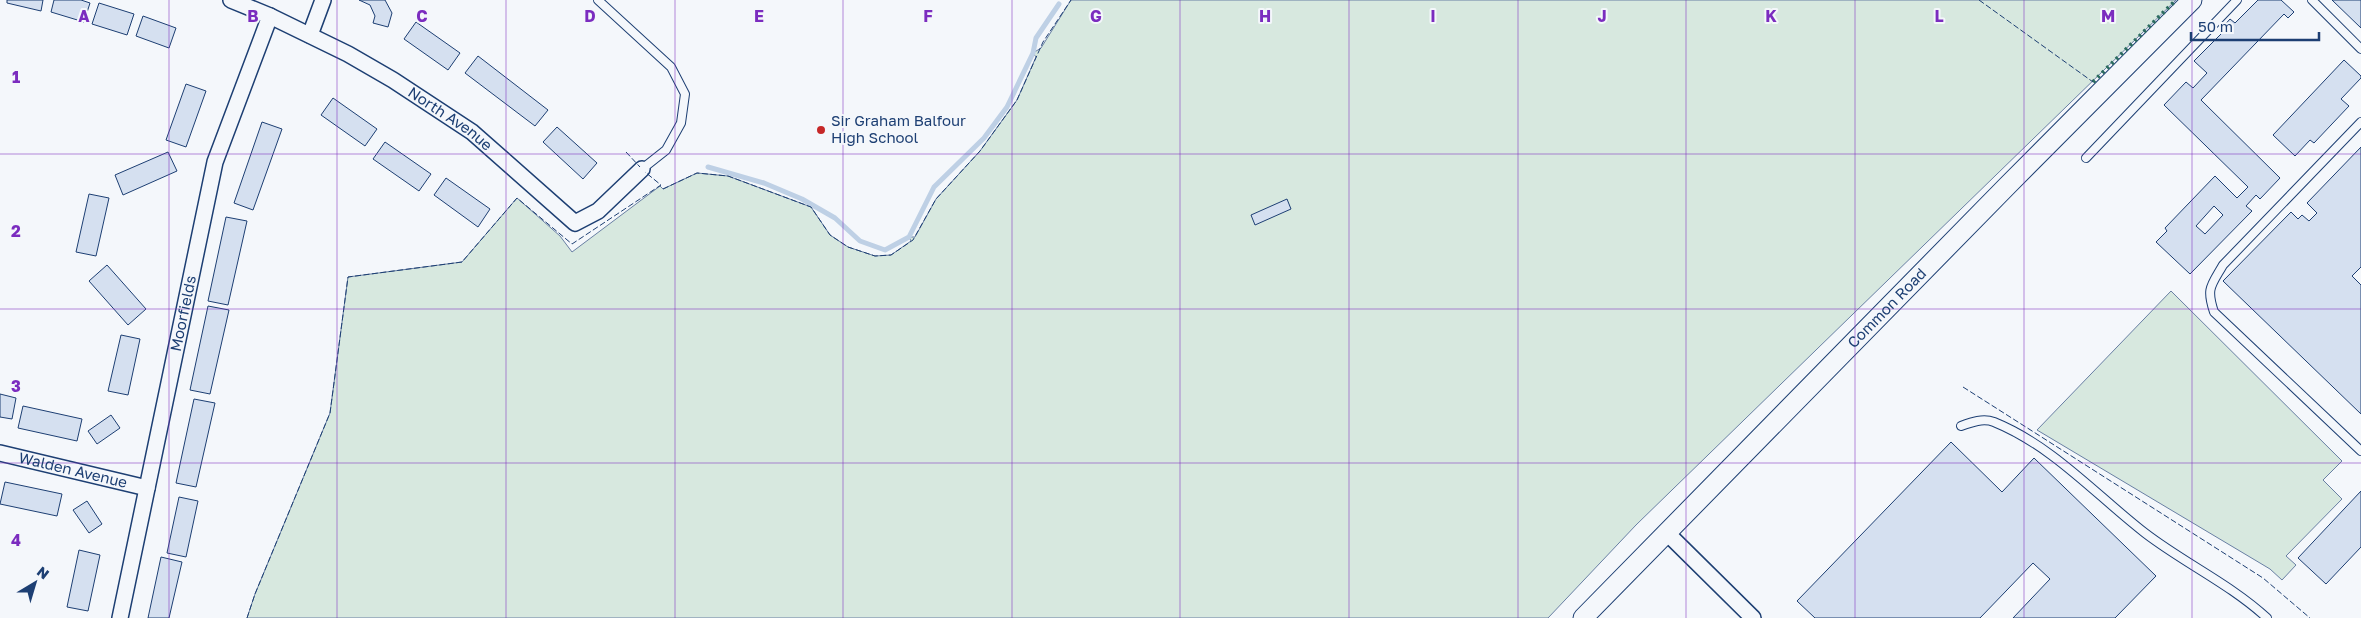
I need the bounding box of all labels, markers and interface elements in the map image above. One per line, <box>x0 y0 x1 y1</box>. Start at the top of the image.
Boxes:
text: A <box>78 6 90 26</box>
text: B <box>247 6 259 26</box>
text: C <box>416 6 428 26</box>
text: D <box>584 6 596 26</box>
text: E <box>754 6 764 26</box>
text: F <box>923 6 933 26</box>
text: G <box>1090 6 1102 26</box>
text: H <box>1259 6 1271 26</box>
text: I <box>1430 6 1436 26</box>
text: J <box>1597 6 1607 26</box>
text: K <box>1765 6 1777 26</box>
text: L <box>1934 6 1944 26</box>
text: M <box>2101 6 2115 26</box>
scale bar <box>2191 10 2318 42</box>
text: 50 m <box>2198 17 2233 35</box>
text: 1 <box>12 67 20 87</box>
street label: North Avenue <box>405 83 497 154</box>
place label: Sir Graham Balfour High School <box>831 111 966 146</box>
marker: Sir Graham Balfour High School <box>815 124 827 136</box>
text: 2 <box>11 221 21 241</box>
street label: Common Road <box>1843 264 1929 351</box>
street label: Moorfields <box>166 274 199 353</box>
text: 3 <box>11 376 21 396</box>
street label: Walden Avenue <box>17 448 129 491</box>
text: 4 <box>11 530 21 550</box>
north arrow <box>10 558 60 608</box>
text: N <box>34 562 53 582</box>

